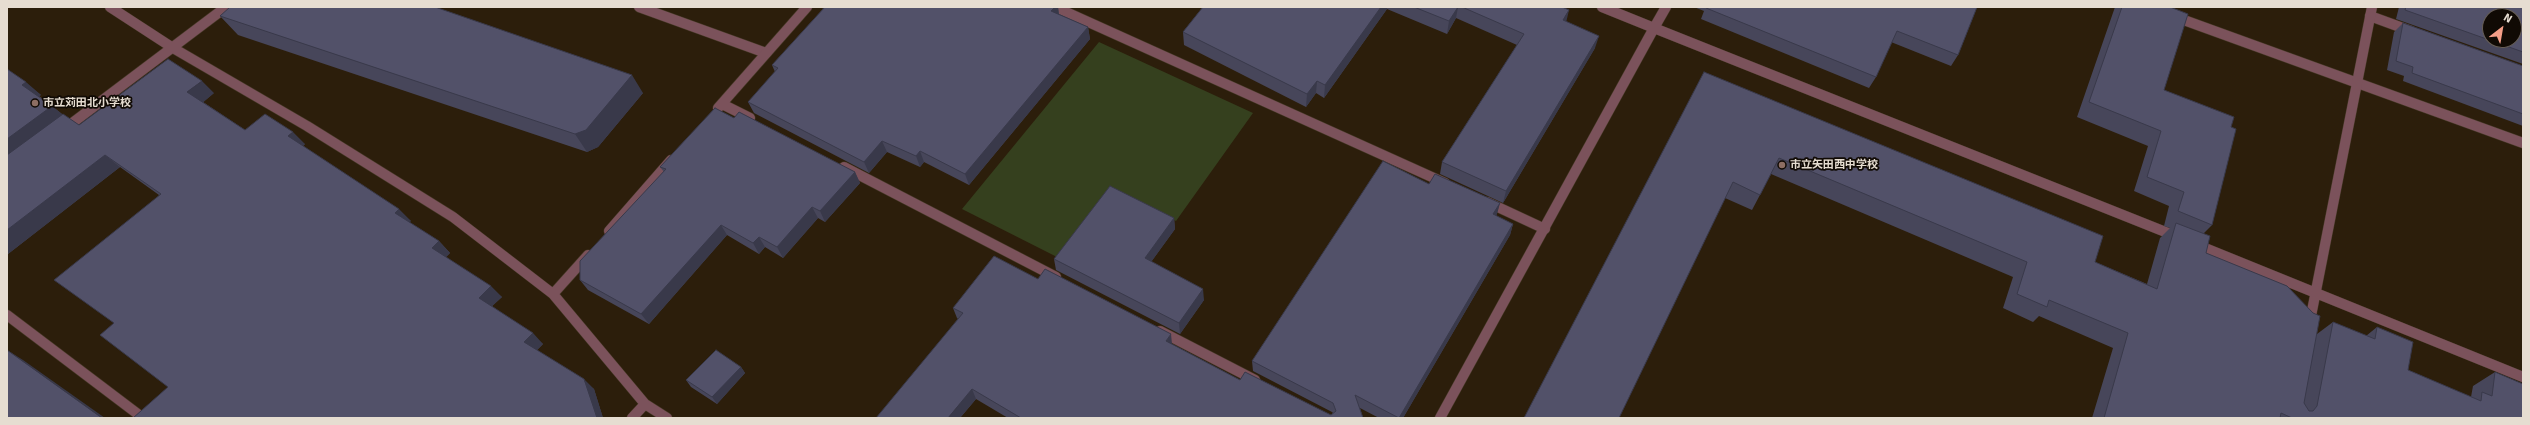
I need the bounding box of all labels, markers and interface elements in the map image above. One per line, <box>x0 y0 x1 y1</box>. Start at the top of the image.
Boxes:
north arrow <box>2482 8 2522 48</box>
text: N <box>2501 11 2515 26</box>
place label: 市立苅田北小学校 <box>43 96 131 110</box>
marker: 市立苅田北小学校 <box>30 98 40 108</box>
place label: 市立矢田西中学校 <box>1790 158 1878 172</box>
marker: 市立矢田西中学校 <box>1777 160 1787 170</box>

